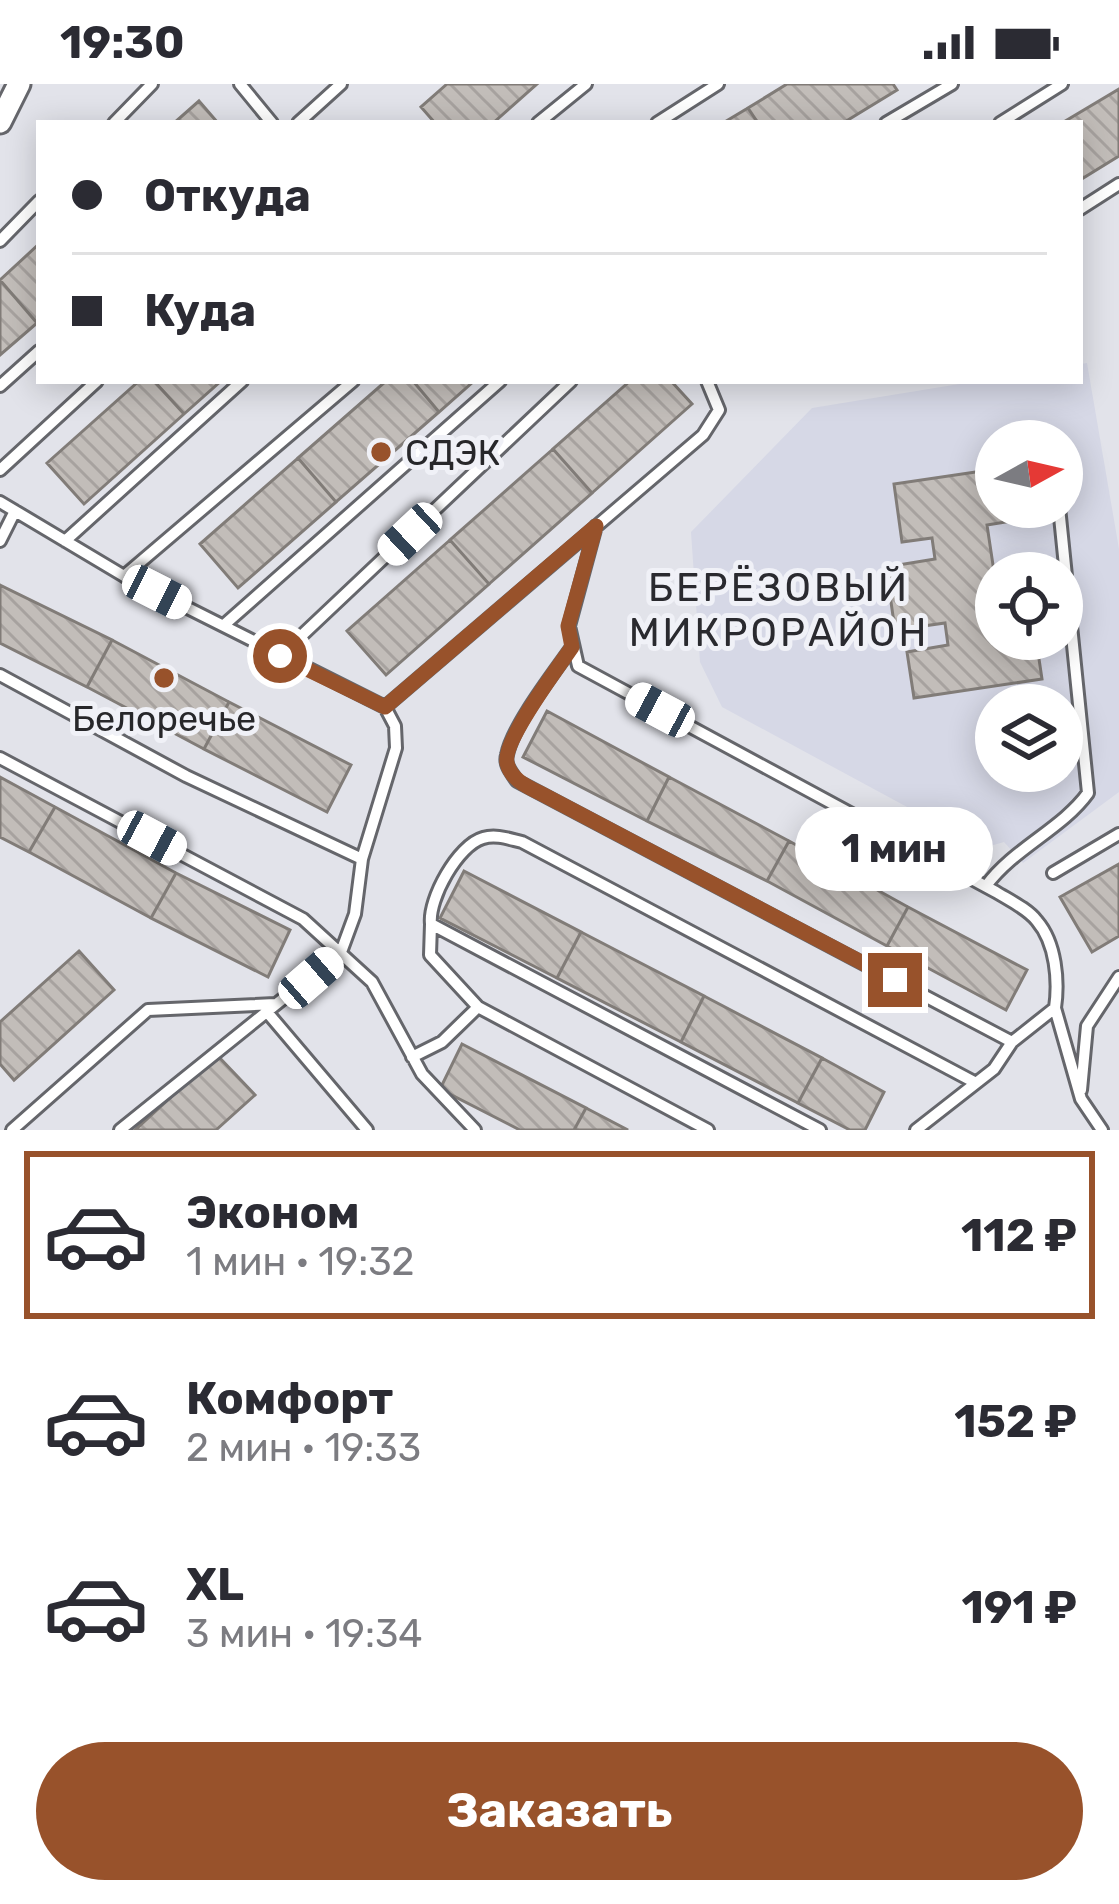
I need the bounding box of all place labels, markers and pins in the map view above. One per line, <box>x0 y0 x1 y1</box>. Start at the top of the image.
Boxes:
place label: СДЭК <box>405 431 501 474</box>
marker: СДЭК <box>368 439 394 465</box>
marker: Белоречье <box>151 665 177 691</box>
place label: Белоречье <box>72 697 256 740</box>

